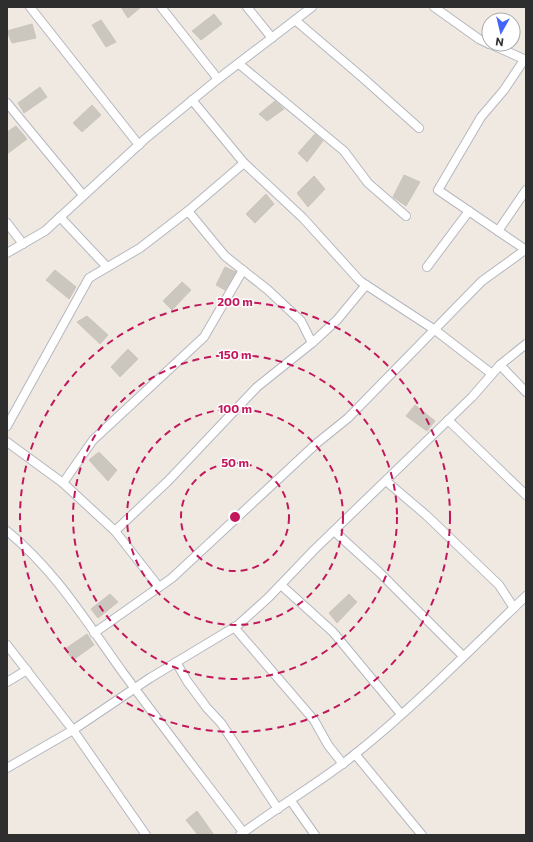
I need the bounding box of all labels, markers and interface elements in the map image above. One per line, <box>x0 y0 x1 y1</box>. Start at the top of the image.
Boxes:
north arrow <box>481 12 521 52</box>
text: N <box>495 35 505 49</box>
text: 200 m <box>217 294 253 308</box>
text: 150 m <box>218 347 252 361</box>
text: 100 m <box>218 401 252 415</box>
text: 50 m <box>221 455 249 469</box>
centre of rings <box>228 510 242 524</box>

